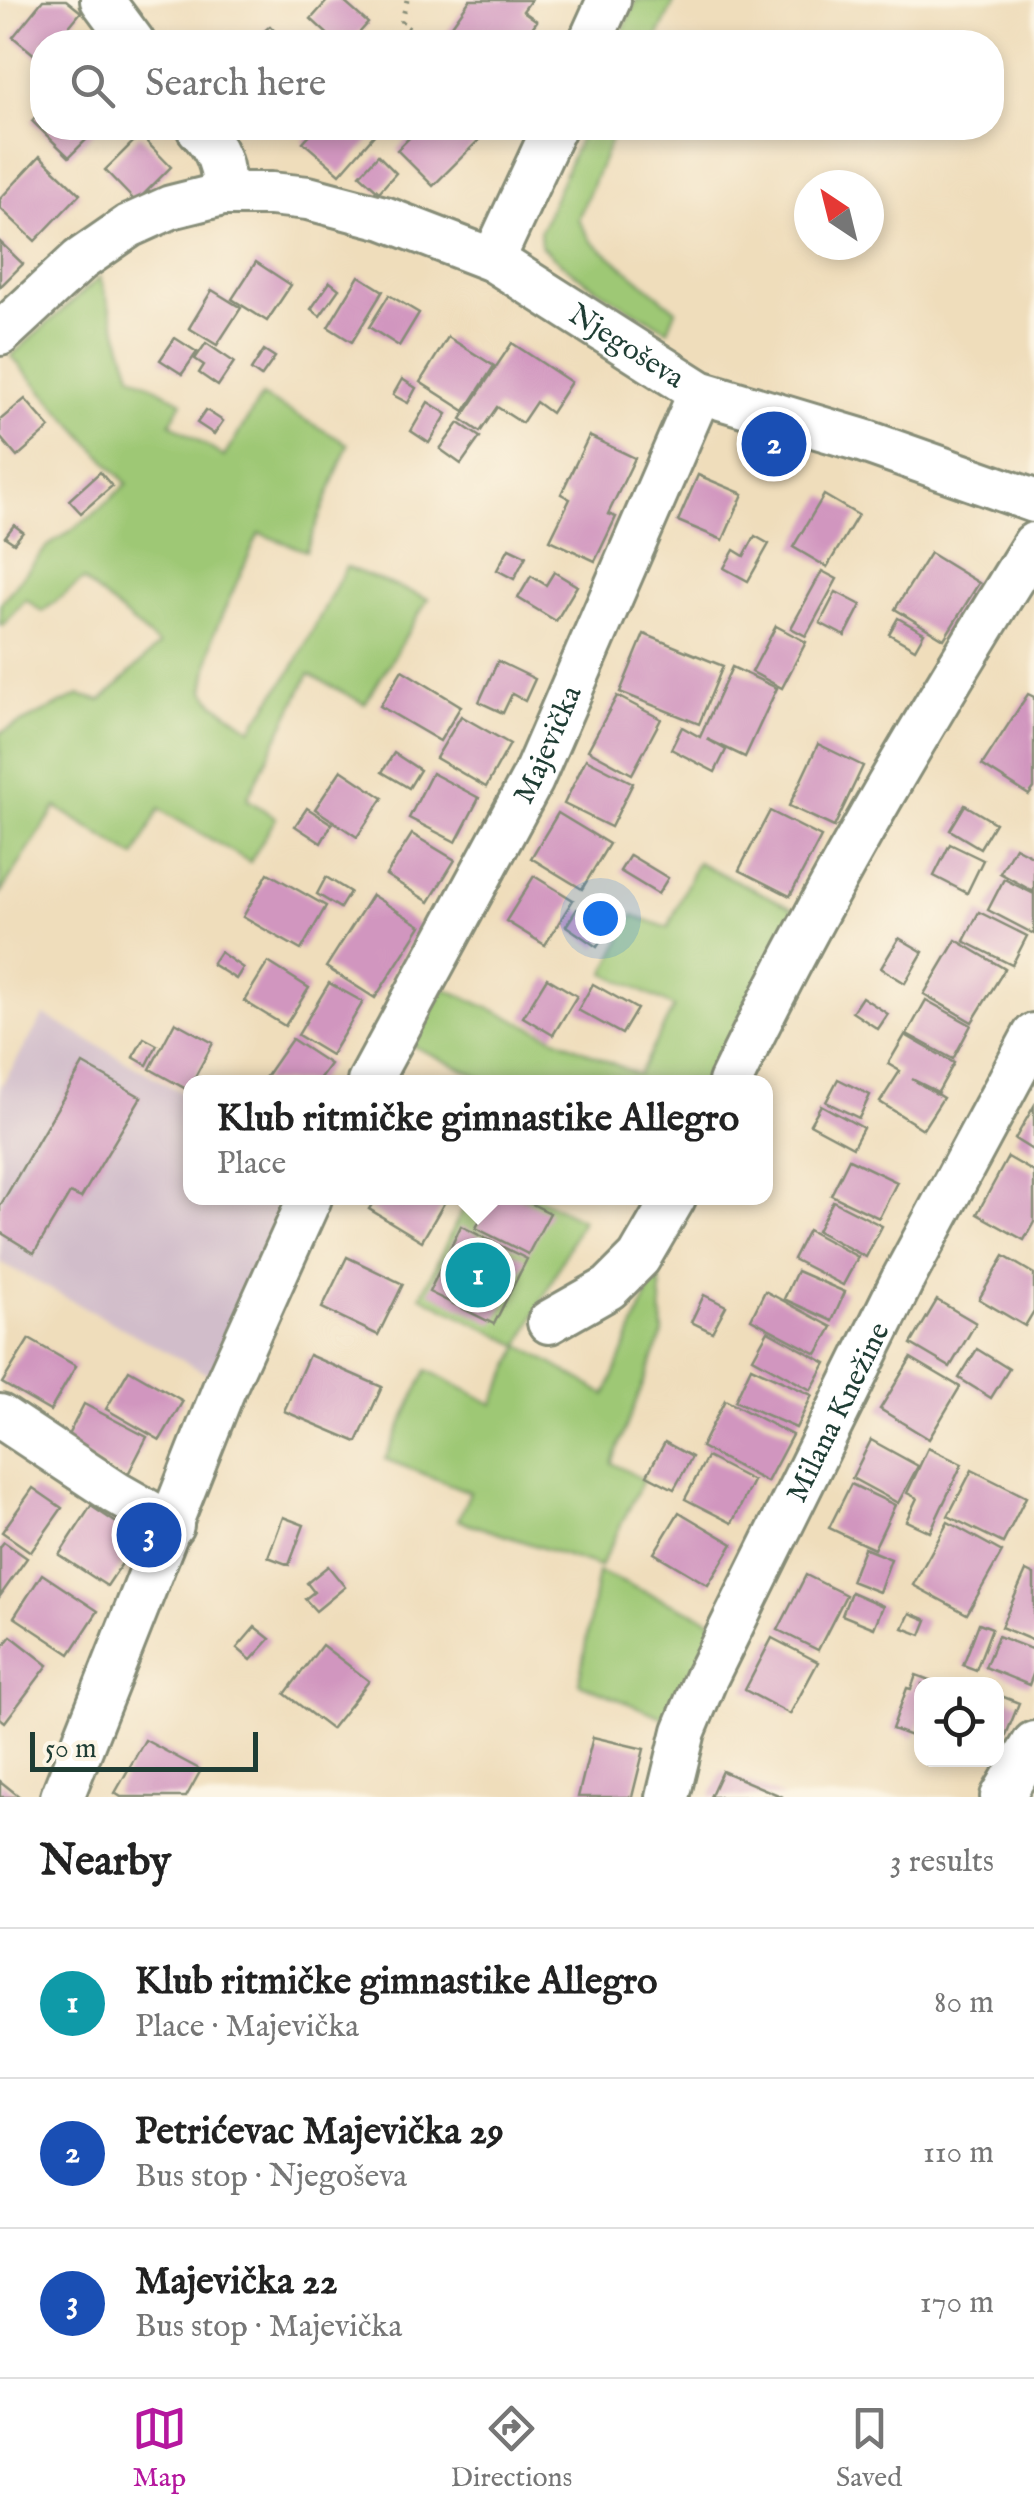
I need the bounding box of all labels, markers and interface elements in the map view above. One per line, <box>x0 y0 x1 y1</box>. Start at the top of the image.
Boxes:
search box <box>30 30 1004 140</box>
icon: search <box>65 58 120 113</box>
text: Search here <box>145 61 326 109</box>
north arrow <box>794 170 884 260</box>
street label: Njegoševa <box>561 296 691 398</box>
pin: 2 <box>742 406 806 482</box>
street label: Majevička <box>506 680 592 811</box>
your location <box>575 893 626 944</box>
popup <box>183 1075 773 1205</box>
text: Klub ritmičke gimnastike Allegro <box>217 1096 739 1144</box>
text: Place <box>217 1144 286 1185</box>
pin: 1 <box>446 1238 510 1312</box>
street label: Milana Knežine <box>779 1317 900 1509</box>
pin: 3 <box>116 1498 182 1572</box>
map controls <box>914 1677 1004 1767</box>
button: locate <box>914 1677 1004 1767</box>
scale bar <box>30 1727 258 1772</box>
text: 50 m <box>45 1732 97 1767</box>
text: Nearby <box>40 1836 171 1889</box>
text: 3 results <box>890 1842 994 1883</box>
text: Klub ritmičke gimnastike Allegro <box>135 1959 658 2007</box>
text: 1 <box>67 1983 78 2024</box>
text: 80 m <box>934 1983 994 2024</box>
text: Place · Majevička <box>135 2007 359 2048</box>
text: Petrićevac Majevička 29 <box>135 2109 504 2157</box>
text: 2 <box>65 2133 80 2174</box>
text: 110 m <box>923 2133 994 2174</box>
text: Bus stop · Njegoševa <box>135 2157 407 2198</box>
text: Majevička 22 <box>135 2259 338 2307</box>
text: 3 <box>67 2283 78 2324</box>
text: 170 m <box>920 2283 994 2324</box>
text: Bus stop · Majevička <box>135 2307 402 2348</box>
tab: Map <box>132 2401 187 2496</box>
tab: Directions <box>450 2401 572 2496</box>
tab: Saved <box>836 2401 902 2496</box>

